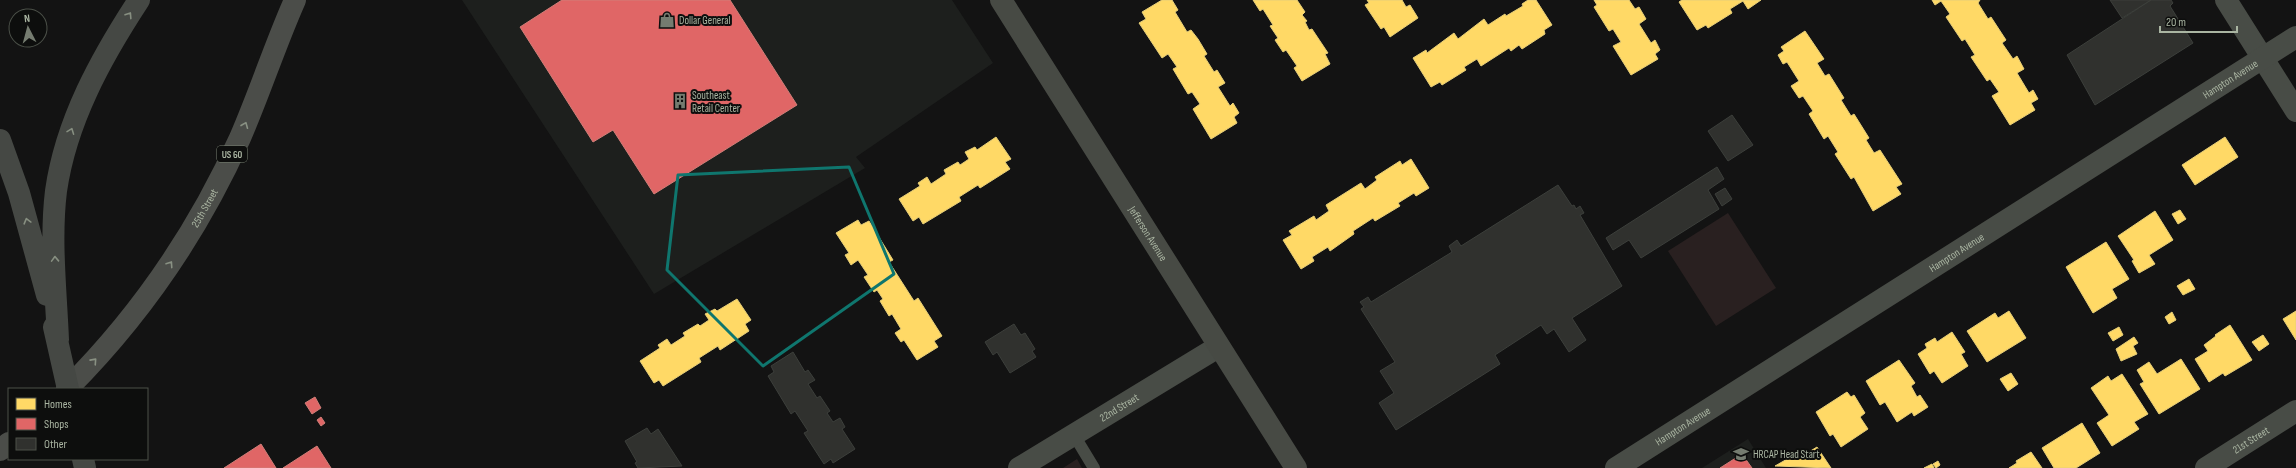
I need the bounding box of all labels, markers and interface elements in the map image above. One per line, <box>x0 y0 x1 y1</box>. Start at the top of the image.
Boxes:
north arrow <box>8 8 48 48</box>
scale bar <box>2160 8 2237 34</box>
shop icon: Dollar General <box>658 11 676 29</box>
text: N <box>23 12 31 25</box>
one-way arrow <box>124 12 132 19</box>
place label: Dollar General <box>679 14 731 27</box>
text: 20 m <box>2166 15 2186 30</box>
street label: Hampton Avenue <box>2200 57 2260 102</box>
place label: Southeast Retail Center <box>692 89 740 115</box>
building icon: Southeast Retail Center <box>671 92 689 110</box>
one-way arrow <box>240 122 248 129</box>
one-way arrow <box>67 128 75 135</box>
road number: US 60 <box>217 146 247 162</box>
street label: 25th Street <box>189 186 221 230</box>
street label: Jefferson Avenue <box>1125 203 1170 264</box>
one-way arrow <box>23 218 32 225</box>
street label: Hampton Avenue <box>1927 230 1987 275</box>
one-way arrow <box>50 256 59 262</box>
one-way arrow <box>165 261 173 268</box>
one-way arrow <box>89 358 96 365</box>
legend <box>8 388 148 460</box>
street label: 22nd Street <box>1097 390 1142 424</box>
text: Homes <box>44 397 72 412</box>
street label: Hampton Avenue <box>1653 404 1713 448</box>
text: Shops <box>44 417 69 432</box>
street label: 21st Street <box>2230 423 2272 456</box>
text: Other <box>44 437 68 452</box>
school or university icon: HRCAP Head Start <box>1732 445 1750 463</box>
place label: HRCAP Head Start <box>1753 448 1820 461</box>

